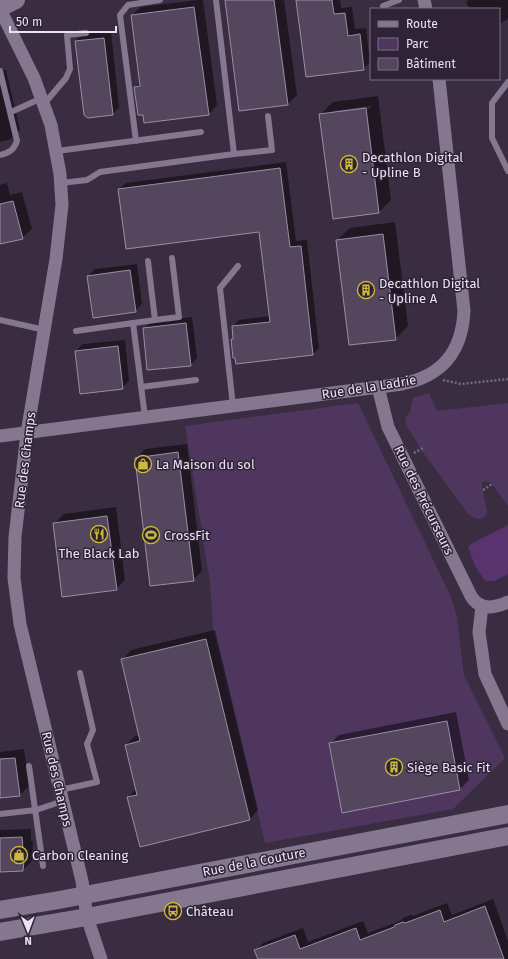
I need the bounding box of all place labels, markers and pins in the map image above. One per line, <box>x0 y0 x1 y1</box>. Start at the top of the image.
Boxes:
place label: Decathlon Digital - Upline B <box>362 150 463 180</box>
building icon: Decathlon Digital - Upline B <box>339 154 359 174</box>
place label: Decathlon Digital - Upline A <box>379 276 480 306</box>
building icon: Decathlon Digital - Upline A <box>356 280 376 300</box>
shop icon: La Maison du sol <box>133 454 153 474</box>
place label: La Maison du sol <box>156 457 255 472</box>
restaurant icon: The Black Lab <box>89 524 109 544</box>
sports icon: CrossFit <box>141 525 161 545</box>
place label: CrossFit <box>164 528 210 543</box>
place label: The Black Lab <box>58 546 140 561</box>
building icon: Siège Basic Fit <box>384 757 404 777</box>
place label: Siège Basic Fit <box>407 760 491 775</box>
shop icon: Carbon Cleaning <box>9 845 29 865</box>
place label: Carbon Cleaning <box>32 848 128 863</box>
bus stop icon: Château <box>163 901 183 921</box>
place label: Château <box>186 904 234 919</box>

